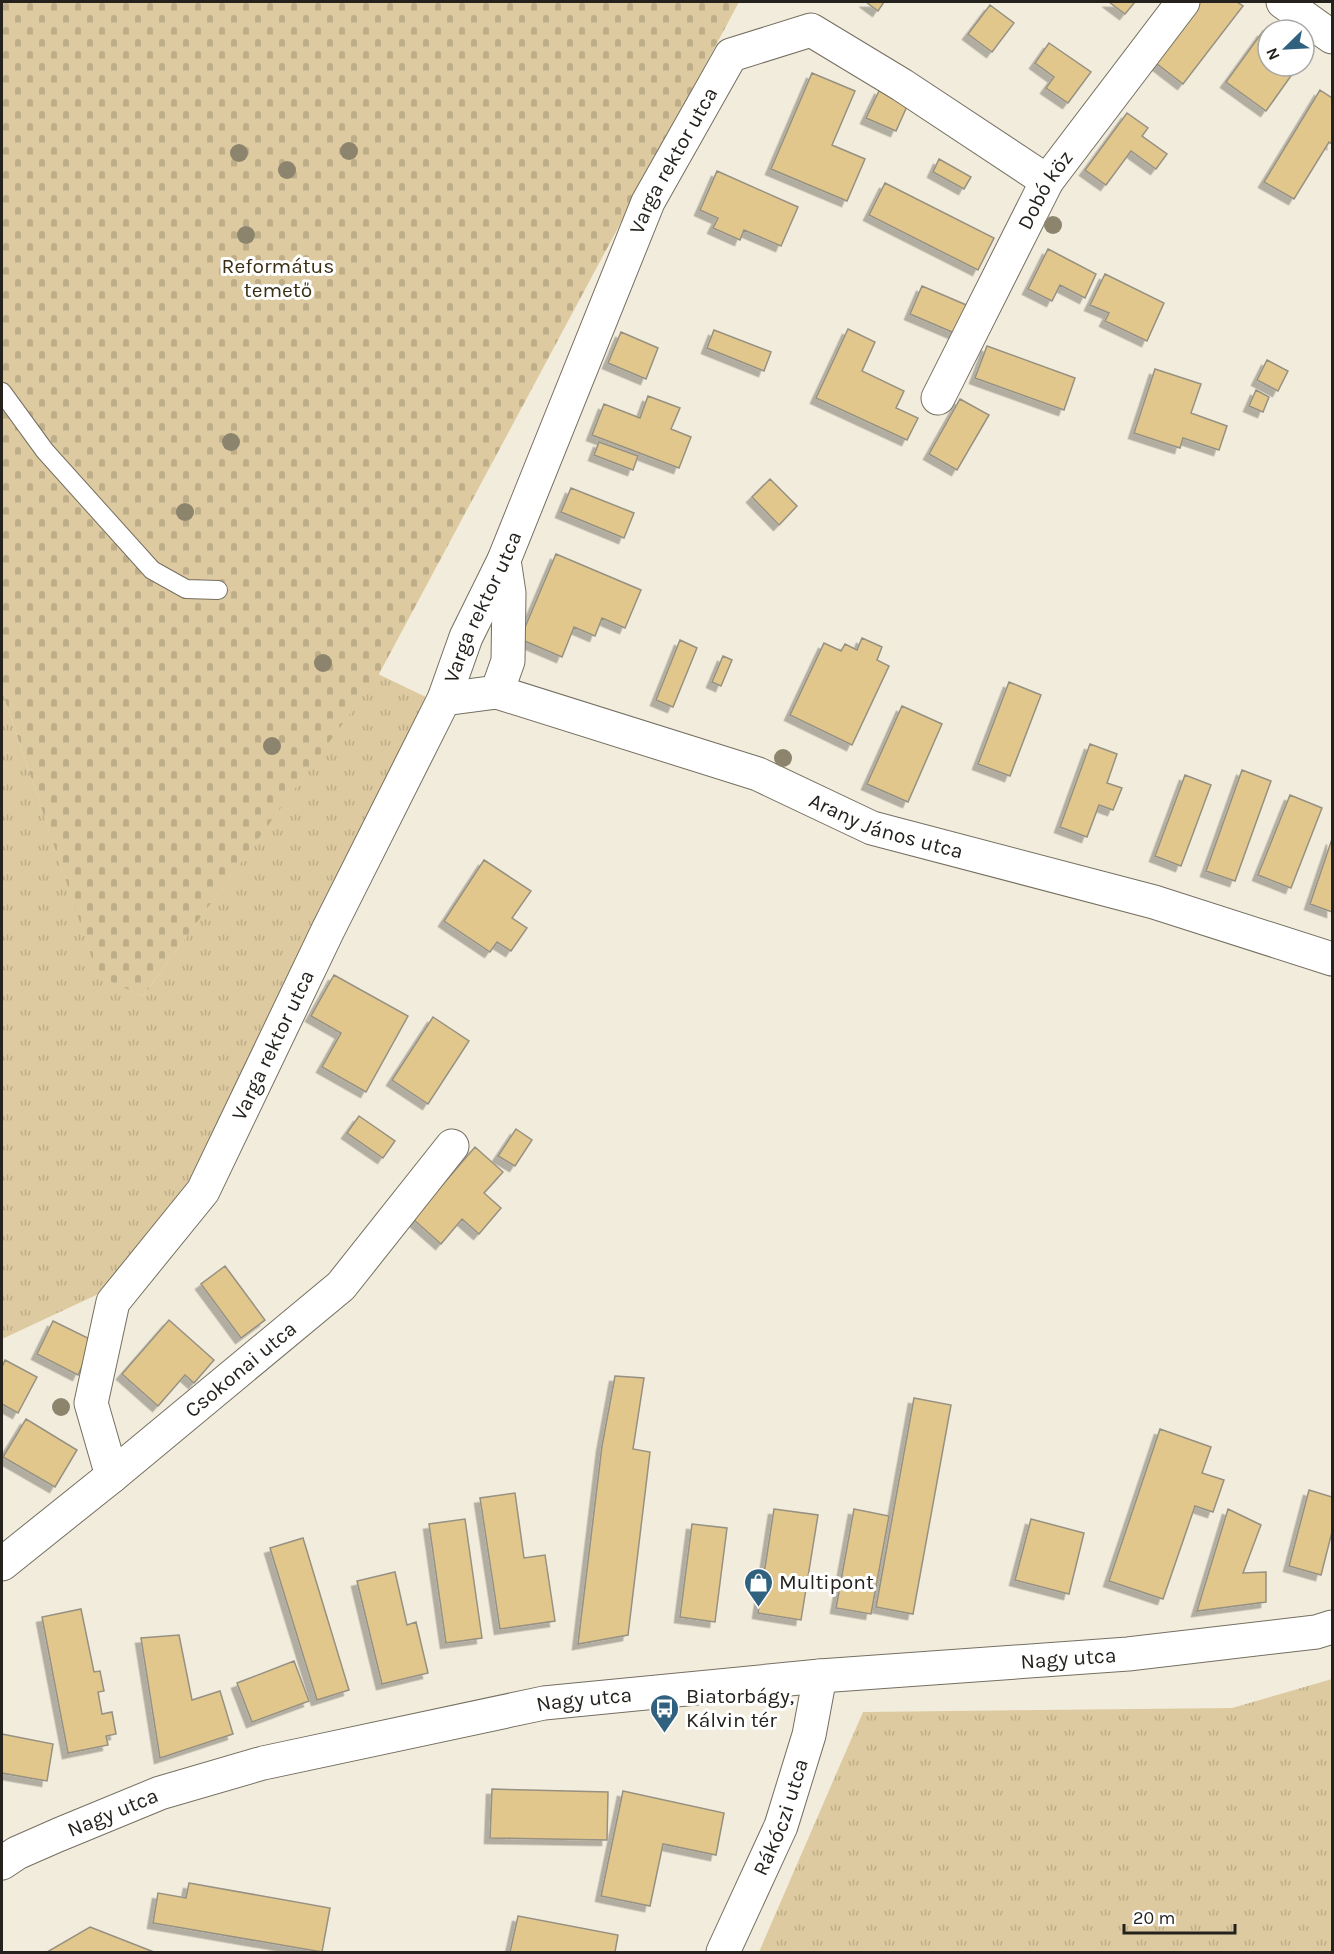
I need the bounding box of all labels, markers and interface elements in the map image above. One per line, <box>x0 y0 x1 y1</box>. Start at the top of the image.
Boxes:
north arrow <box>1256 18 1316 78</box>
text: N <box>1262 45 1284 63</box>
street label: Varga rektor utca <box>624 83 722 238</box>
street label: Dobó köz <box>1013 146 1078 233</box>
park label: Református temető <box>222 254 334 302</box>
street label: Varga rektor utca <box>439 528 526 686</box>
street label: Arany János utca <box>805 788 966 863</box>
street label: Varga rektor utca <box>227 966 319 1124</box>
street label: Csokonai utca <box>180 1316 301 1422</box>
shop icon: Multipont <box>742 1566 774 1608</box>
place label: Multipont <box>779 1570 874 1594</box>
street label: Nagy utca <box>1020 1643 1117 1674</box>
street label: Nagy utca <box>534 1682 633 1716</box>
place label: Biatorbágy, Kálvin tér <box>686 1684 794 1732</box>
bus stop icon: Biatorbágy, Kálvin tér <box>649 1692 681 1734</box>
street label: Rákóczi utca <box>748 1756 813 1879</box>
street label: Nagy utca <box>64 1783 162 1842</box>
scale bar <box>1124 1897 1235 1935</box>
text: 20 m <box>1133 1907 1175 1929</box>

